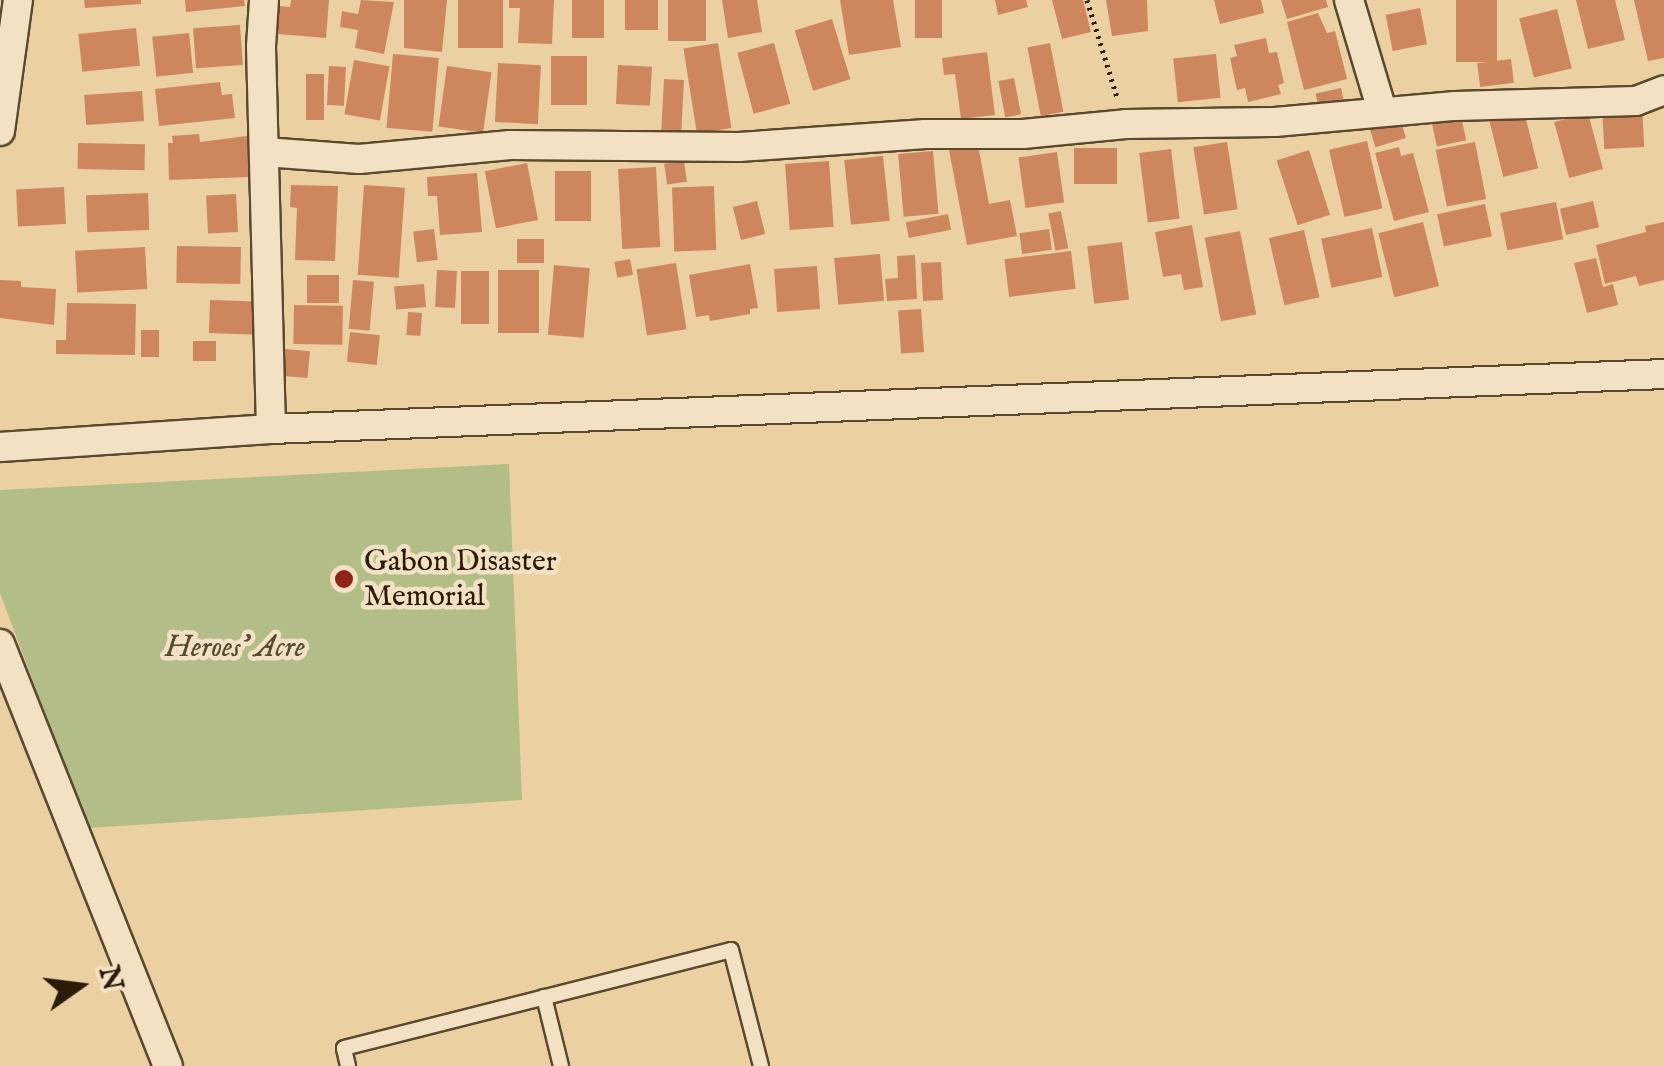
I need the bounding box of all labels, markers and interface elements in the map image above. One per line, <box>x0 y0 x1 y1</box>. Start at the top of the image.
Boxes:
place label: Gabon Disaster Memorial <box>364 544 557 614</box>
marker: Gabon Disaster Memorial <box>333 568 355 590</box>
park label: Heroes' Acre <box>165 630 305 666</box>
north arrow <box>30 936 130 1036</box>
text: N <box>90 963 130 995</box>

